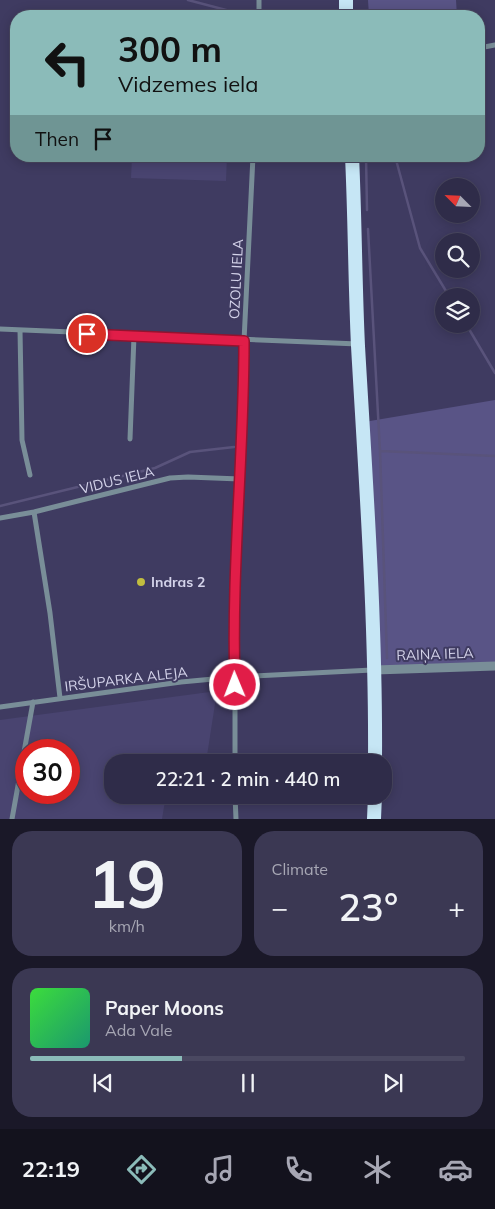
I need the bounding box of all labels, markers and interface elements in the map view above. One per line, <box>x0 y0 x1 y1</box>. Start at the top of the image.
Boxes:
text: 300 m <box>118 27 222 71</box>
icon: left <box>35 30 100 95</box>
text: Vidzemes iela <box>118 70 259 98</box>
icon: arrive <box>89 125 117 153</box>
text: Then <box>35 127 79 151</box>
north arrow <box>435 178 480 222</box>
map controls <box>435 178 480 333</box>
button: search <box>435 233 480 278</box>
street label: OZOLU IELA <box>225 238 247 320</box>
button: layers <box>435 288 480 333</box>
pin <box>66 313 108 355</box>
icon: arrive <box>73 320 101 348</box>
street label: VIDUS IELA <box>78 462 157 498</box>
place label: Indras 2 <box>151 573 205 591</box>
marker: Indras 2 <box>135 576 147 588</box>
street label: RAIŅA IELA <box>396 644 475 664</box>
position arrow <box>208 658 260 710</box>
street label: IRŠUPARKA ALEJA <box>63 662 189 695</box>
speed limit sign: 30 <box>15 739 80 804</box>
text: 22:21 · 2 min · 440 m <box>155 767 341 791</box>
text: 19 <box>88 843 166 924</box>
text: Climate <box>272 859 328 879</box>
text: 23° <box>338 883 398 931</box>
text: − <box>272 890 288 925</box>
text: + <box>448 890 465 925</box>
text: km/h <box>109 916 145 936</box>
text: Paper Moons <box>105 996 224 1020</box>
text: Ada Vale <box>105 1020 172 1040</box>
icon: previous <box>89 1069 117 1097</box>
icon: pause <box>234 1069 262 1097</box>
icon: next <box>379 1069 407 1097</box>
icon: directions <box>124 1152 159 1187</box>
icon: music <box>202 1152 237 1187</box>
icon: phone <box>281 1152 316 1187</box>
icon: climate <box>360 1152 395 1187</box>
icon: car <box>438 1152 473 1187</box>
text: 22:19 <box>22 1155 80 1183</box>

